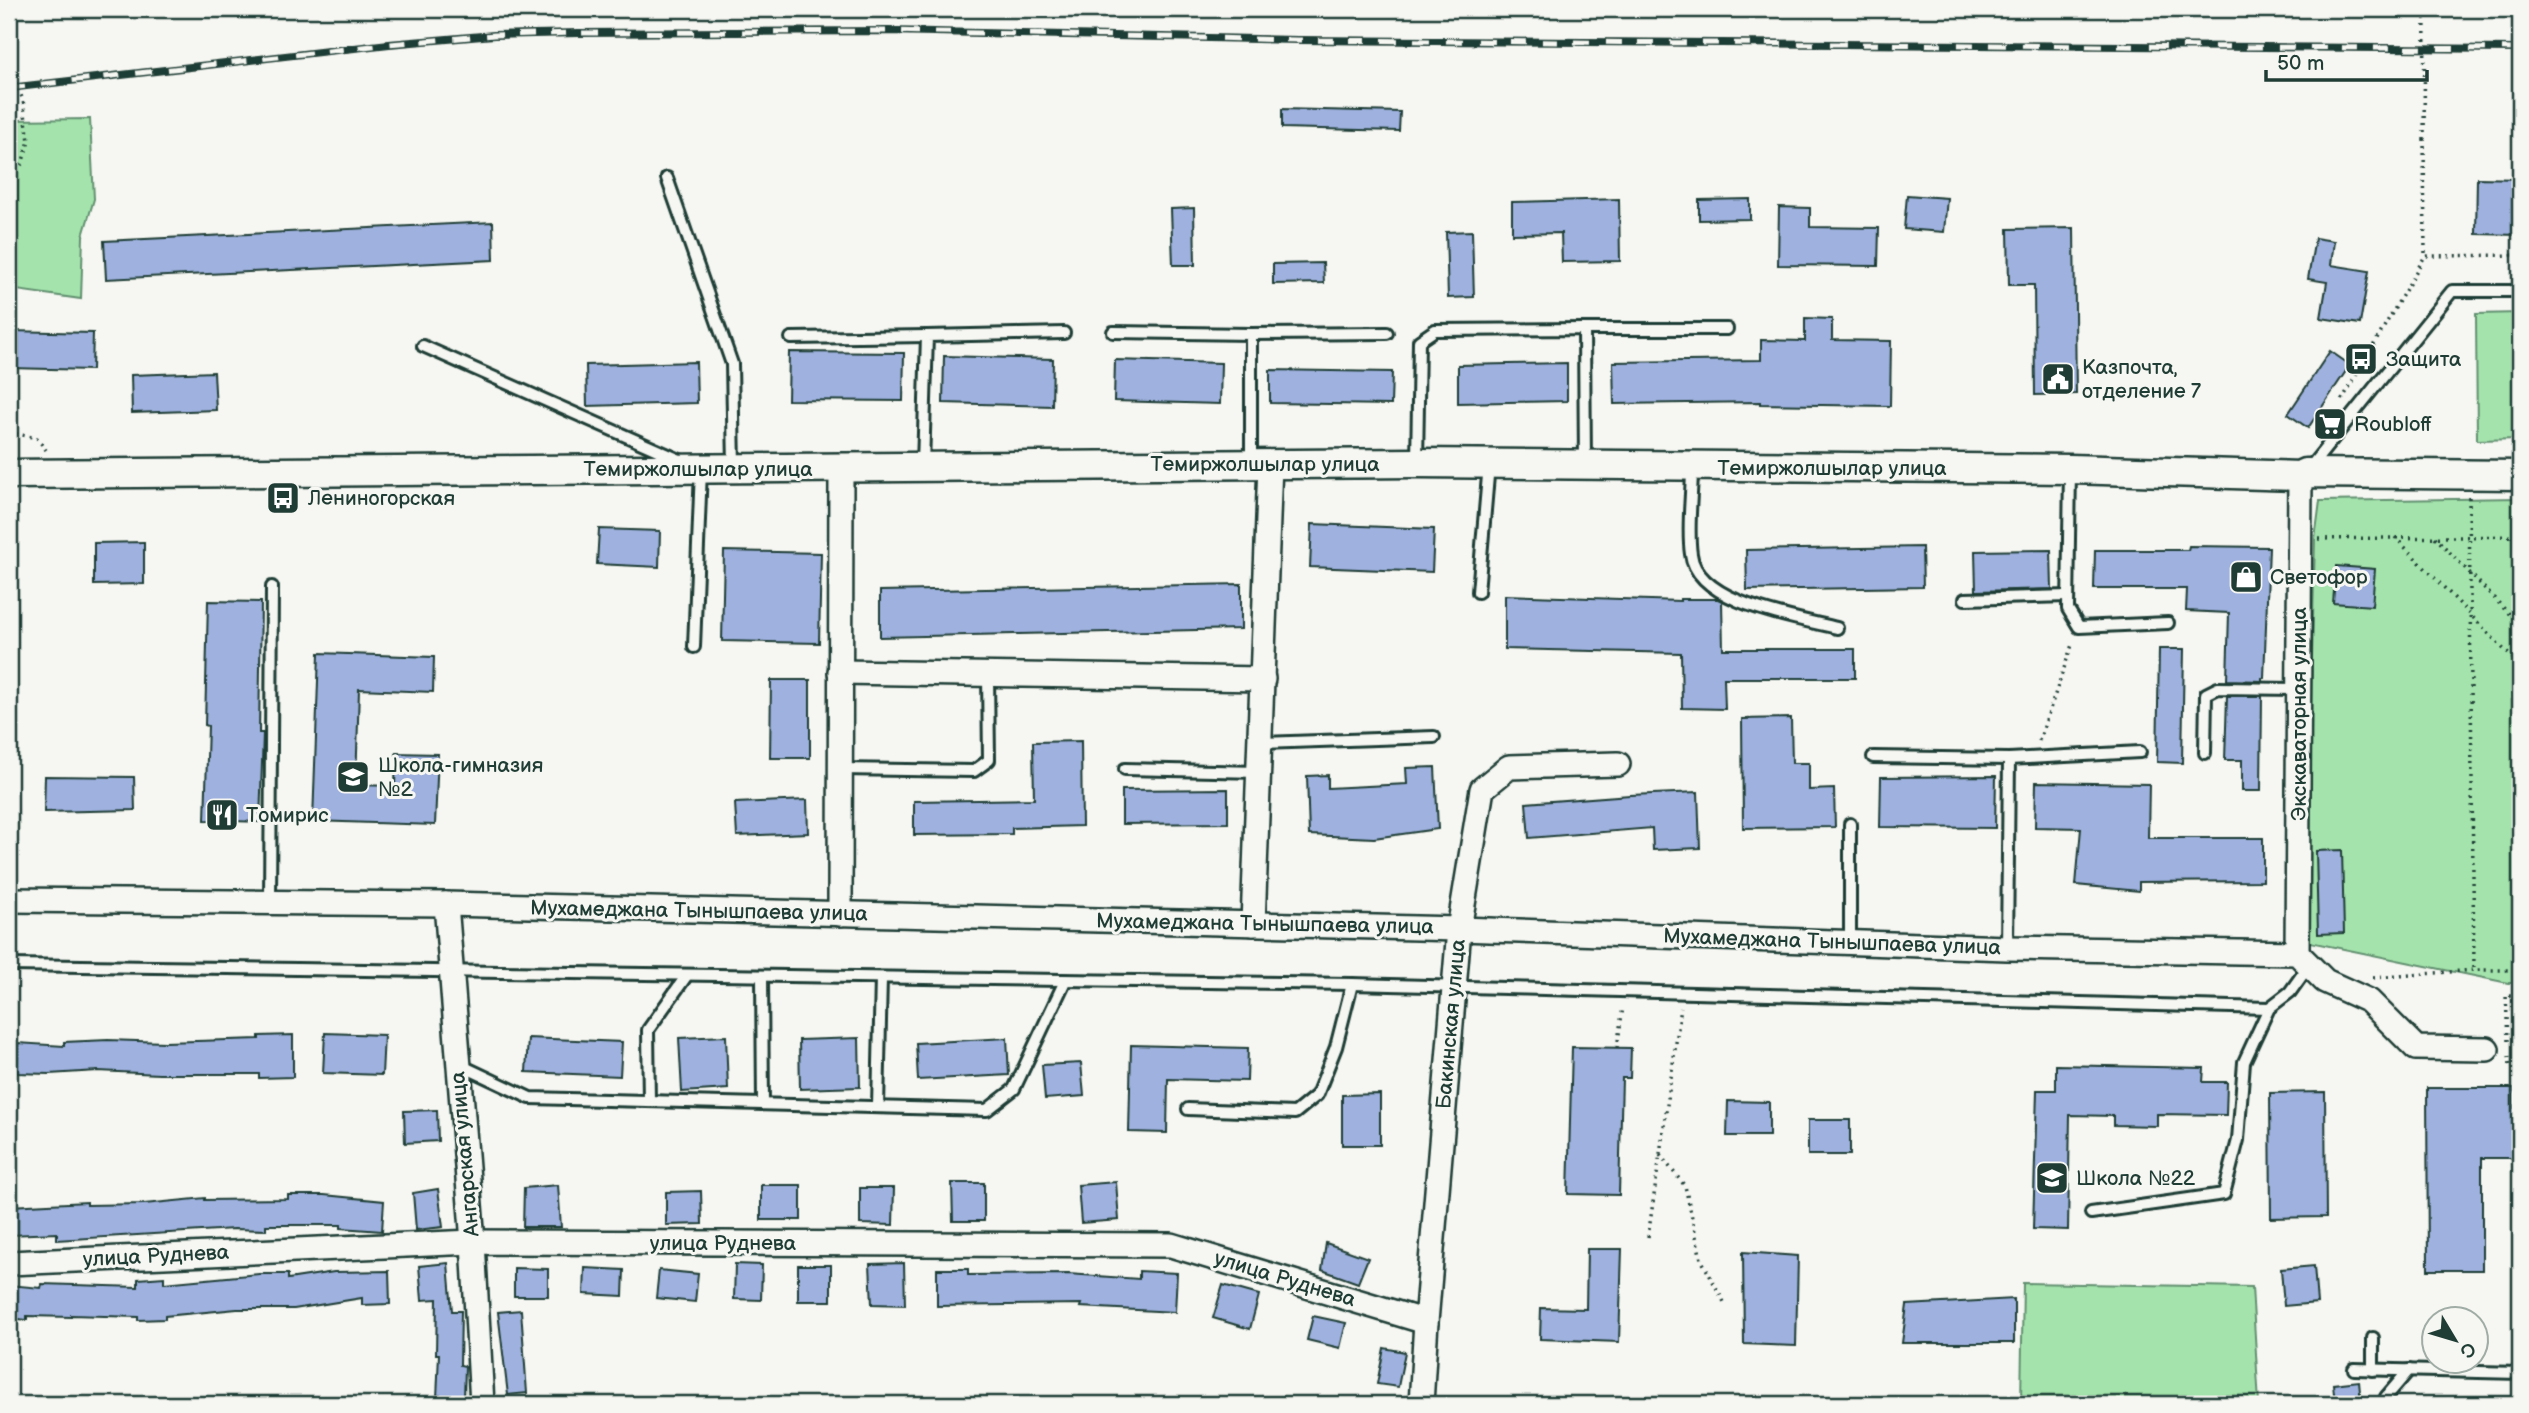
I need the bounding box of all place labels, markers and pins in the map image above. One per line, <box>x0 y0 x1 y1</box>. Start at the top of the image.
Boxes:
bus stop icon: Защита <box>2342 340 2380 378</box>
place label: Защита <box>2386 347 2462 372</box>
place label: Казпочта, отделение 7 <box>2082 355 2202 404</box>
public building icon: Казпочта, отделение 7 <box>2039 360 2077 398</box>
supermarket icon: Roubloff <box>2311 405 2349 443</box>
place label: Roubloff <box>2354 412 2433 437</box>
bus stop icon: Лениногорская <box>264 479 302 517</box>
place label: Лениногорская <box>307 486 455 511</box>
shop icon: Светофор <box>2227 558 2265 596</box>
place label: Светофор <box>2270 565 2368 590</box>
place label: Школа-гимназия №2 <box>378 753 543 802</box>
school or university icon: Школа-гимназия №2 <box>334 758 372 796</box>
restaurant icon: Томирис <box>203 796 241 834</box>
place label: Томирис <box>246 803 329 828</box>
school or university icon: Школа №22 <box>2033 1159 2071 1197</box>
place label: Школа №22 <box>2076 1166 2196 1191</box>

